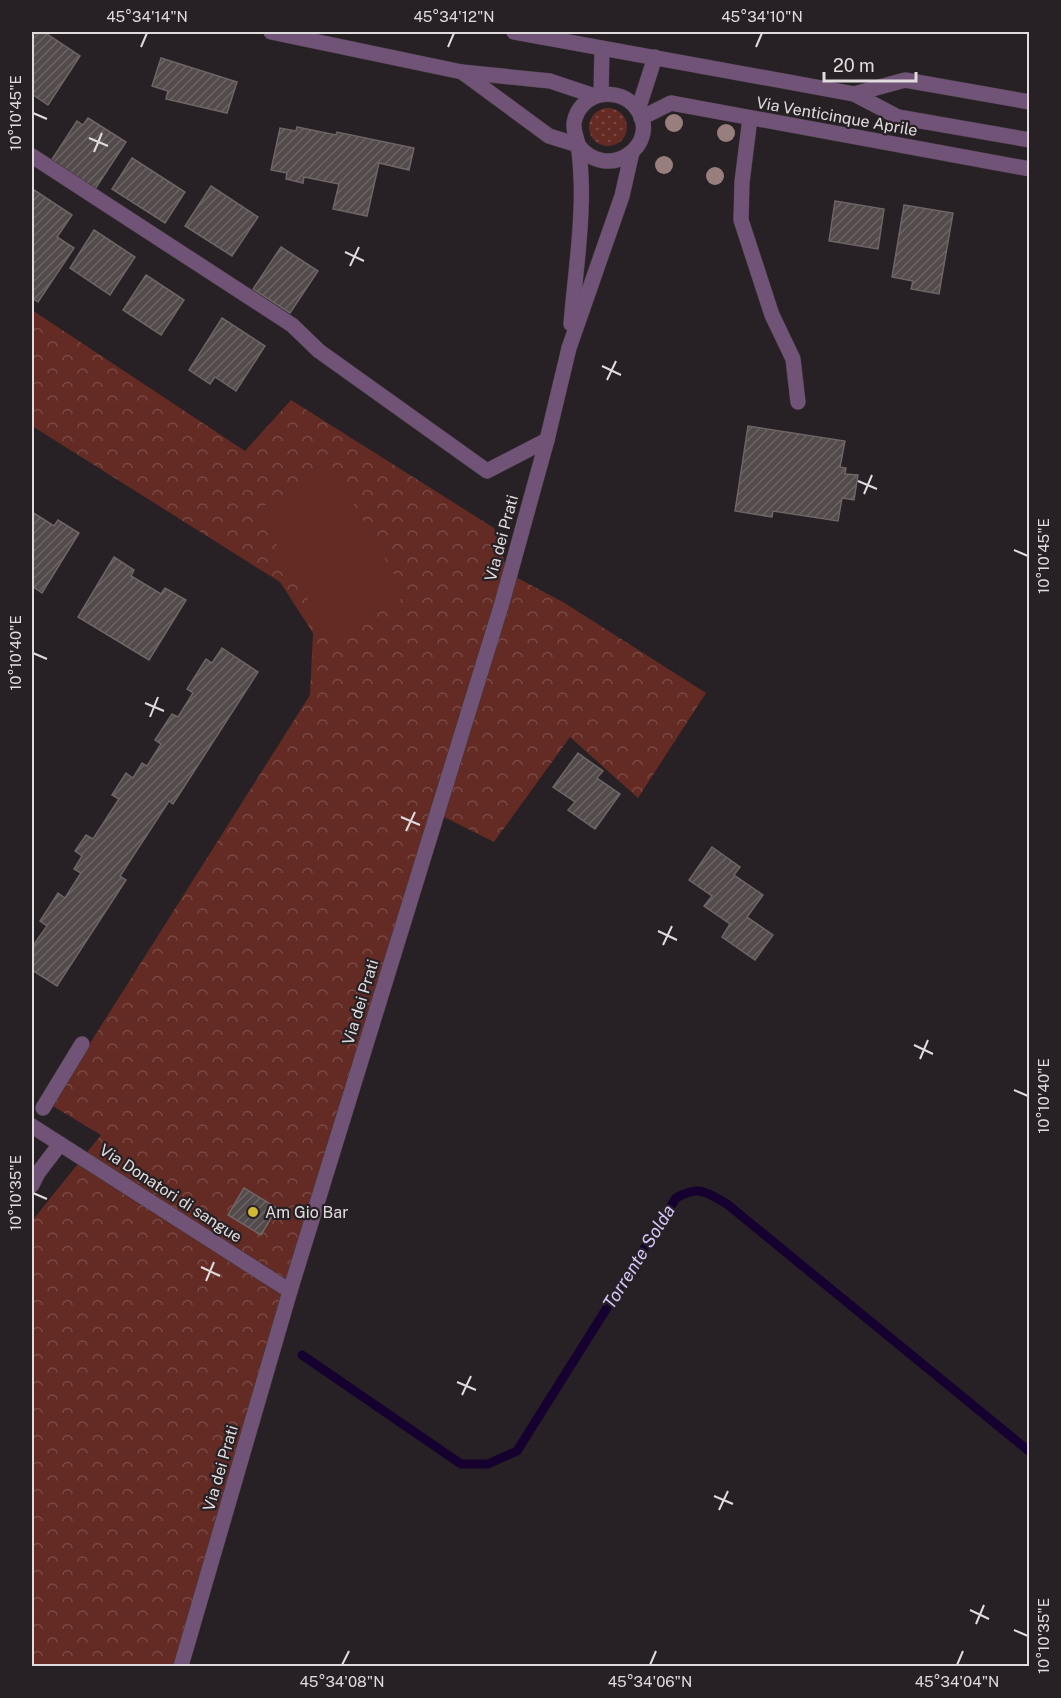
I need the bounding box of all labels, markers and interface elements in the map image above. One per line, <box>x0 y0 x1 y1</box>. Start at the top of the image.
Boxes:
text: 45°34'14"N <box>106 8 188 25</box>
text: 45°34'12"N <box>413 8 495 25</box>
text: 45°34'10"N <box>721 8 803 25</box>
scale bar <box>824 45 916 83</box>
text: 20 m <box>833 55 875 76</box>
text: 10°10'45"E <box>7 75 24 151</box>
street label: Via Venticinque Aprile <box>755 93 919 140</box>
street label: Via dei Prati <box>481 493 522 583</box>
text: 10°10'45"E <box>1035 518 1052 594</box>
text: 10°10'40"E <box>7 615 24 691</box>
street label: Via dei Prati <box>338 957 383 1047</box>
text: 10°10'40"E <box>1035 1058 1052 1134</box>
street label: Via Donatori di sangue <box>96 1140 246 1247</box>
text: 10°10'35"E <box>7 1155 24 1231</box>
water label: Torrente Solda <box>598 1201 679 1313</box>
place label: Am Gio Bar <box>265 1203 348 1222</box>
marker: Am Gio Bar <box>246 1205 260 1219</box>
street label: Via dei Prati <box>199 1423 242 1513</box>
text: 10°10'35"E <box>1035 1598 1052 1674</box>
text: 45°34'08"N <box>300 1673 384 1690</box>
text: 45°34'06"N <box>608 1673 692 1690</box>
text: 45°34'04"N <box>915 1673 999 1690</box>

